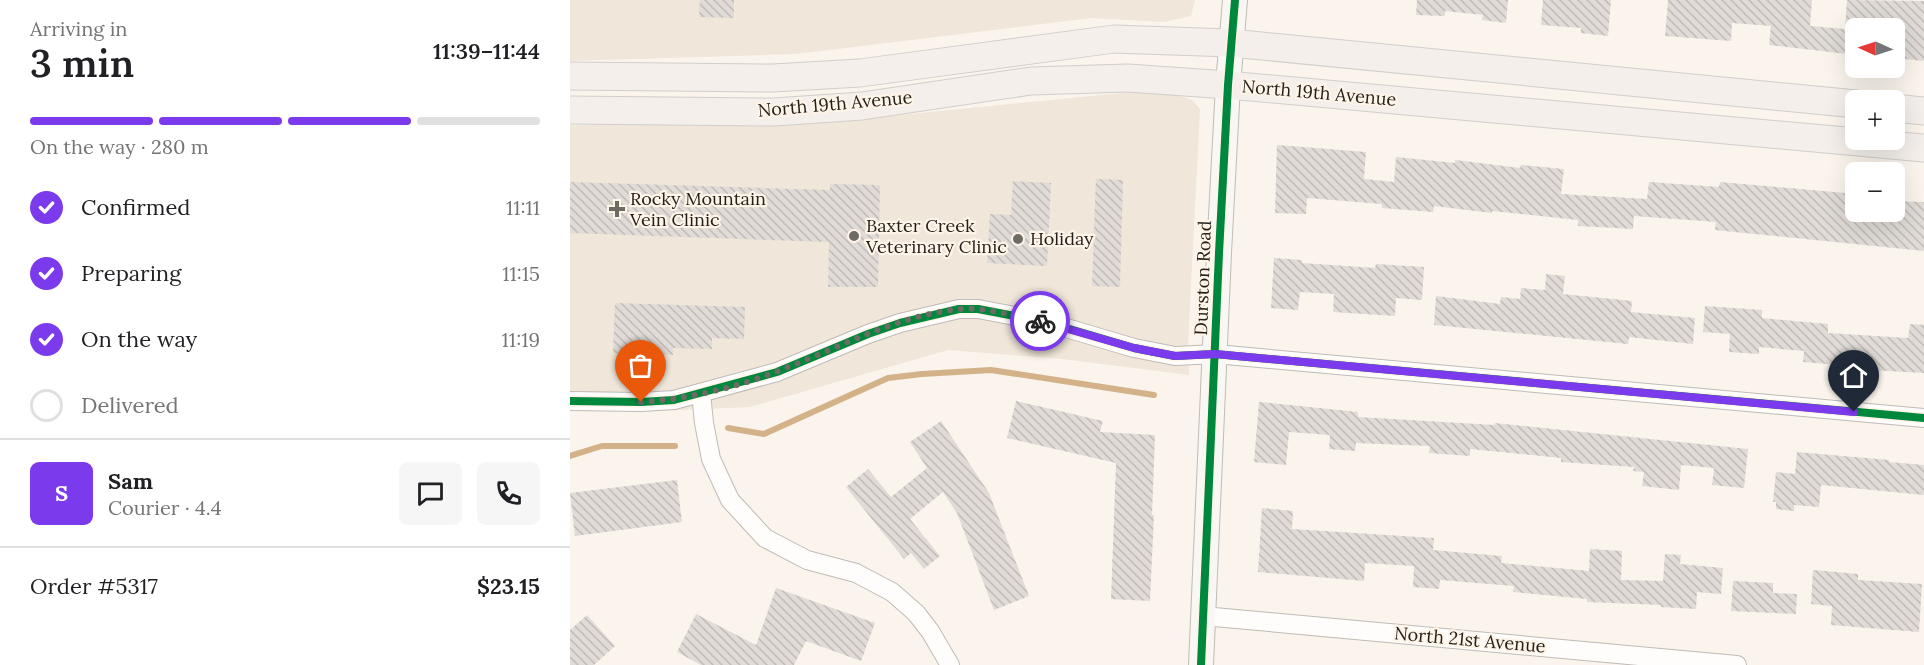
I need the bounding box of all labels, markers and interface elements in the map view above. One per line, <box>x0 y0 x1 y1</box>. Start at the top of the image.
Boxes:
text: Arriving in <box>30 16 127 41</box>
north arrow <box>1845 18 1905 78</box>
map controls <box>1845 18 1905 222</box>
text: 11:39–11:44 <box>433 37 540 65</box>
text: 3 min <box>30 38 134 88</box>
street label: North 19th Avenue <box>1241 74 1397 111</box>
street label: North 19th Avenue <box>757 85 913 122</box>
button: + <box>1845 90 1905 150</box>
text: On the way · 280 m <box>30 134 209 159</box>
button: − <box>1845 162 1905 222</box>
place label: Rocky Mountain Vein Clinic <box>629 187 766 231</box>
icon: check <box>30 191 63 224</box>
text: Confirmed <box>81 193 190 221</box>
text: 11:11 <box>506 195 540 220</box>
marker: Rocky Mountain Vein Clinic <box>608 200 626 218</box>
place label: Baxter Creek Veterinary Clinic <box>865 214 1007 258</box>
street label: Durston Road <box>1189 220 1216 336</box>
place label: Holiday <box>1030 227 1094 250</box>
marker: Baxter Creek Veterinary Clinic <box>847 229 861 243</box>
marker: Holiday <box>1011 232 1025 246</box>
icon: check <box>30 257 63 290</box>
text: Preparing <box>81 259 181 287</box>
text: 11:15 <box>502 261 540 286</box>
courier <box>1010 291 1070 351</box>
icon: bike <box>1024 305 1057 338</box>
icon: check <box>30 323 63 356</box>
text: On the way <box>81 325 197 353</box>
text: 11:19 <box>502 327 540 352</box>
pin <box>615 340 666 402</box>
icon: bag <box>624 349 657 382</box>
pin <box>1828 350 1879 412</box>
icon: home <box>1837 359 1870 392</box>
text: Delivered <box>81 391 179 419</box>
button: chat <box>399 462 462 525</box>
button: phone <box>477 462 540 525</box>
text: Sam <box>108 467 153 495</box>
text: S <box>55 479 68 507</box>
text: Courier · 4.4 <box>108 495 222 520</box>
text: Order #5317 <box>30 572 158 600</box>
text: $23.15 <box>477 572 540 600</box>
street label: North 21st Avenue <box>1393 621 1547 658</box>

